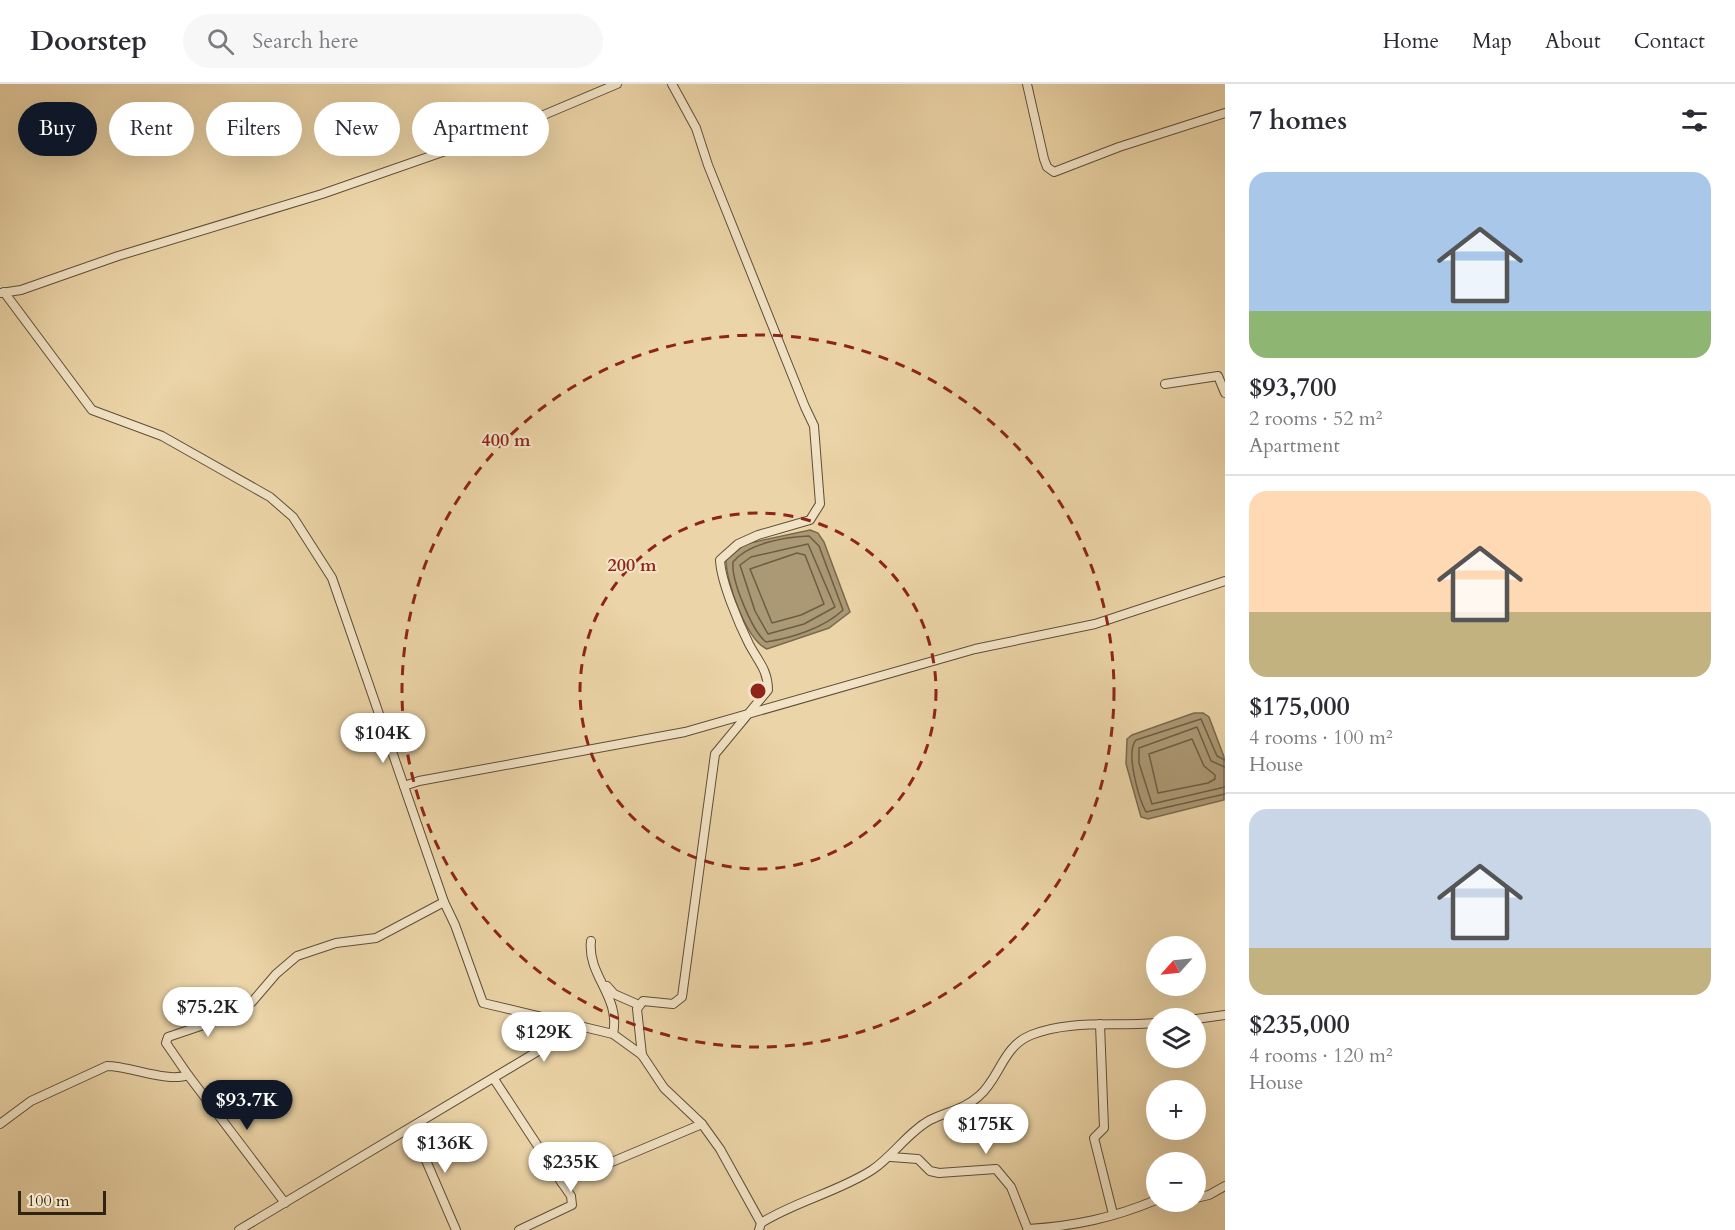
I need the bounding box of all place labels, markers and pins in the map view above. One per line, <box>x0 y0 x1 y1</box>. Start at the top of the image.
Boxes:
centre of rings <box>748 681 768 701</box>
pin: $104K <box>341 713 425 764</box>
pin: $75.2K <box>159 987 257 1038</box>
pin: $129K <box>502 1012 586 1063</box>
pin: $93.7K <box>198 1080 296 1131</box>
pin: $175K <box>944 1104 1028 1155</box>
pin: $136K <box>403 1123 487 1174</box>
pin: $235K <box>529 1142 613 1193</box>

